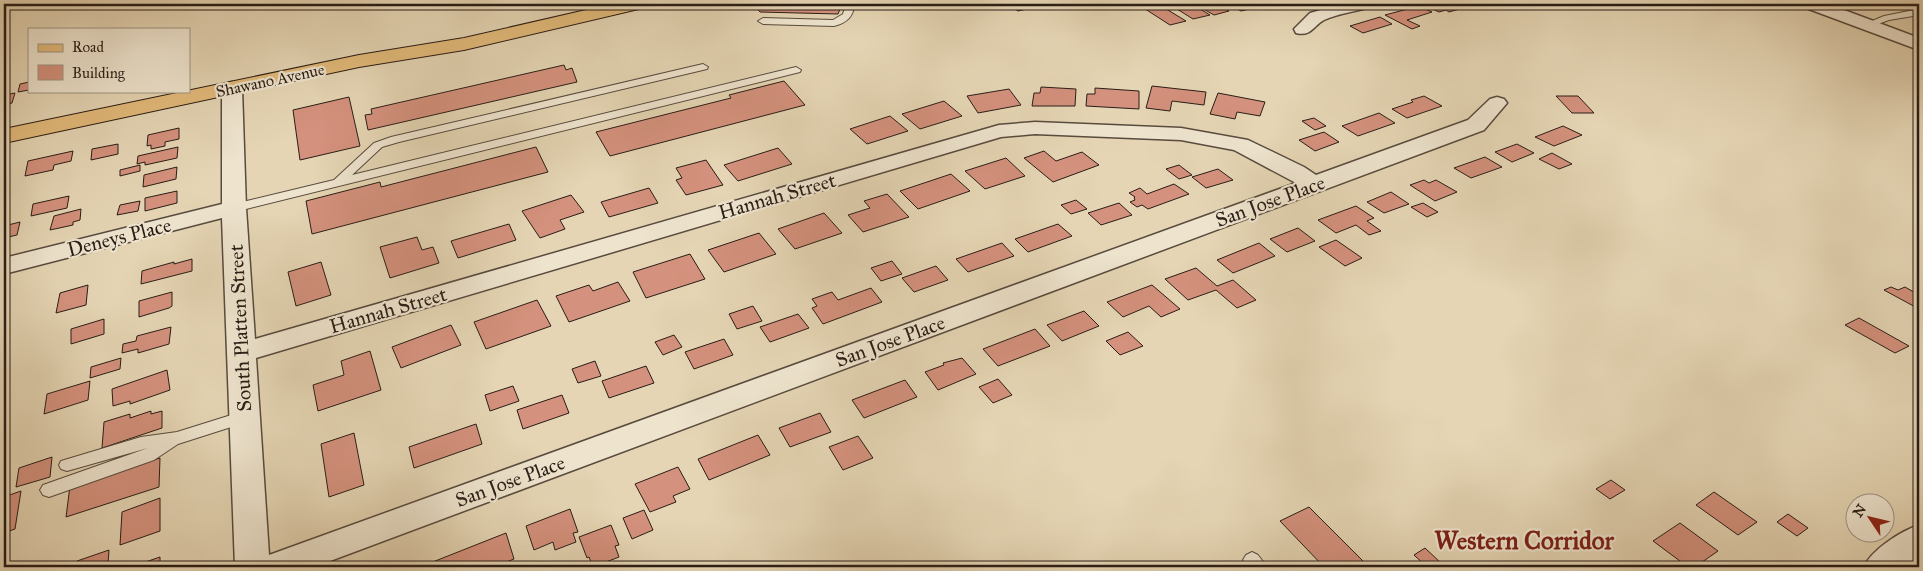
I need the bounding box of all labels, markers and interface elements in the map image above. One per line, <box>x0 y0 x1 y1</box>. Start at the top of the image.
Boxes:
legend <box>28 28 190 92</box>
text: Road <box>72 38 104 56</box>
street label: Shawano Avenue <box>214 60 326 101</box>
text: Building <box>72 64 126 82</box>
street label: Hannah Street <box>716 168 838 224</box>
street label: San Jose Place <box>1212 170 1328 233</box>
street label: Deneys Place <box>65 213 173 261</box>
street label: South Platten Street <box>224 244 256 412</box>
street label: Hannah Street <box>327 282 449 338</box>
street label: San Jose Place <box>832 310 948 373</box>
street label: San Jose Place <box>452 450 568 513</box>
north arrow <box>1846 494 1896 544</box>
text: N <box>1849 501 1870 521</box>
district label: Western Corridor <box>1434 525 1614 556</box>

